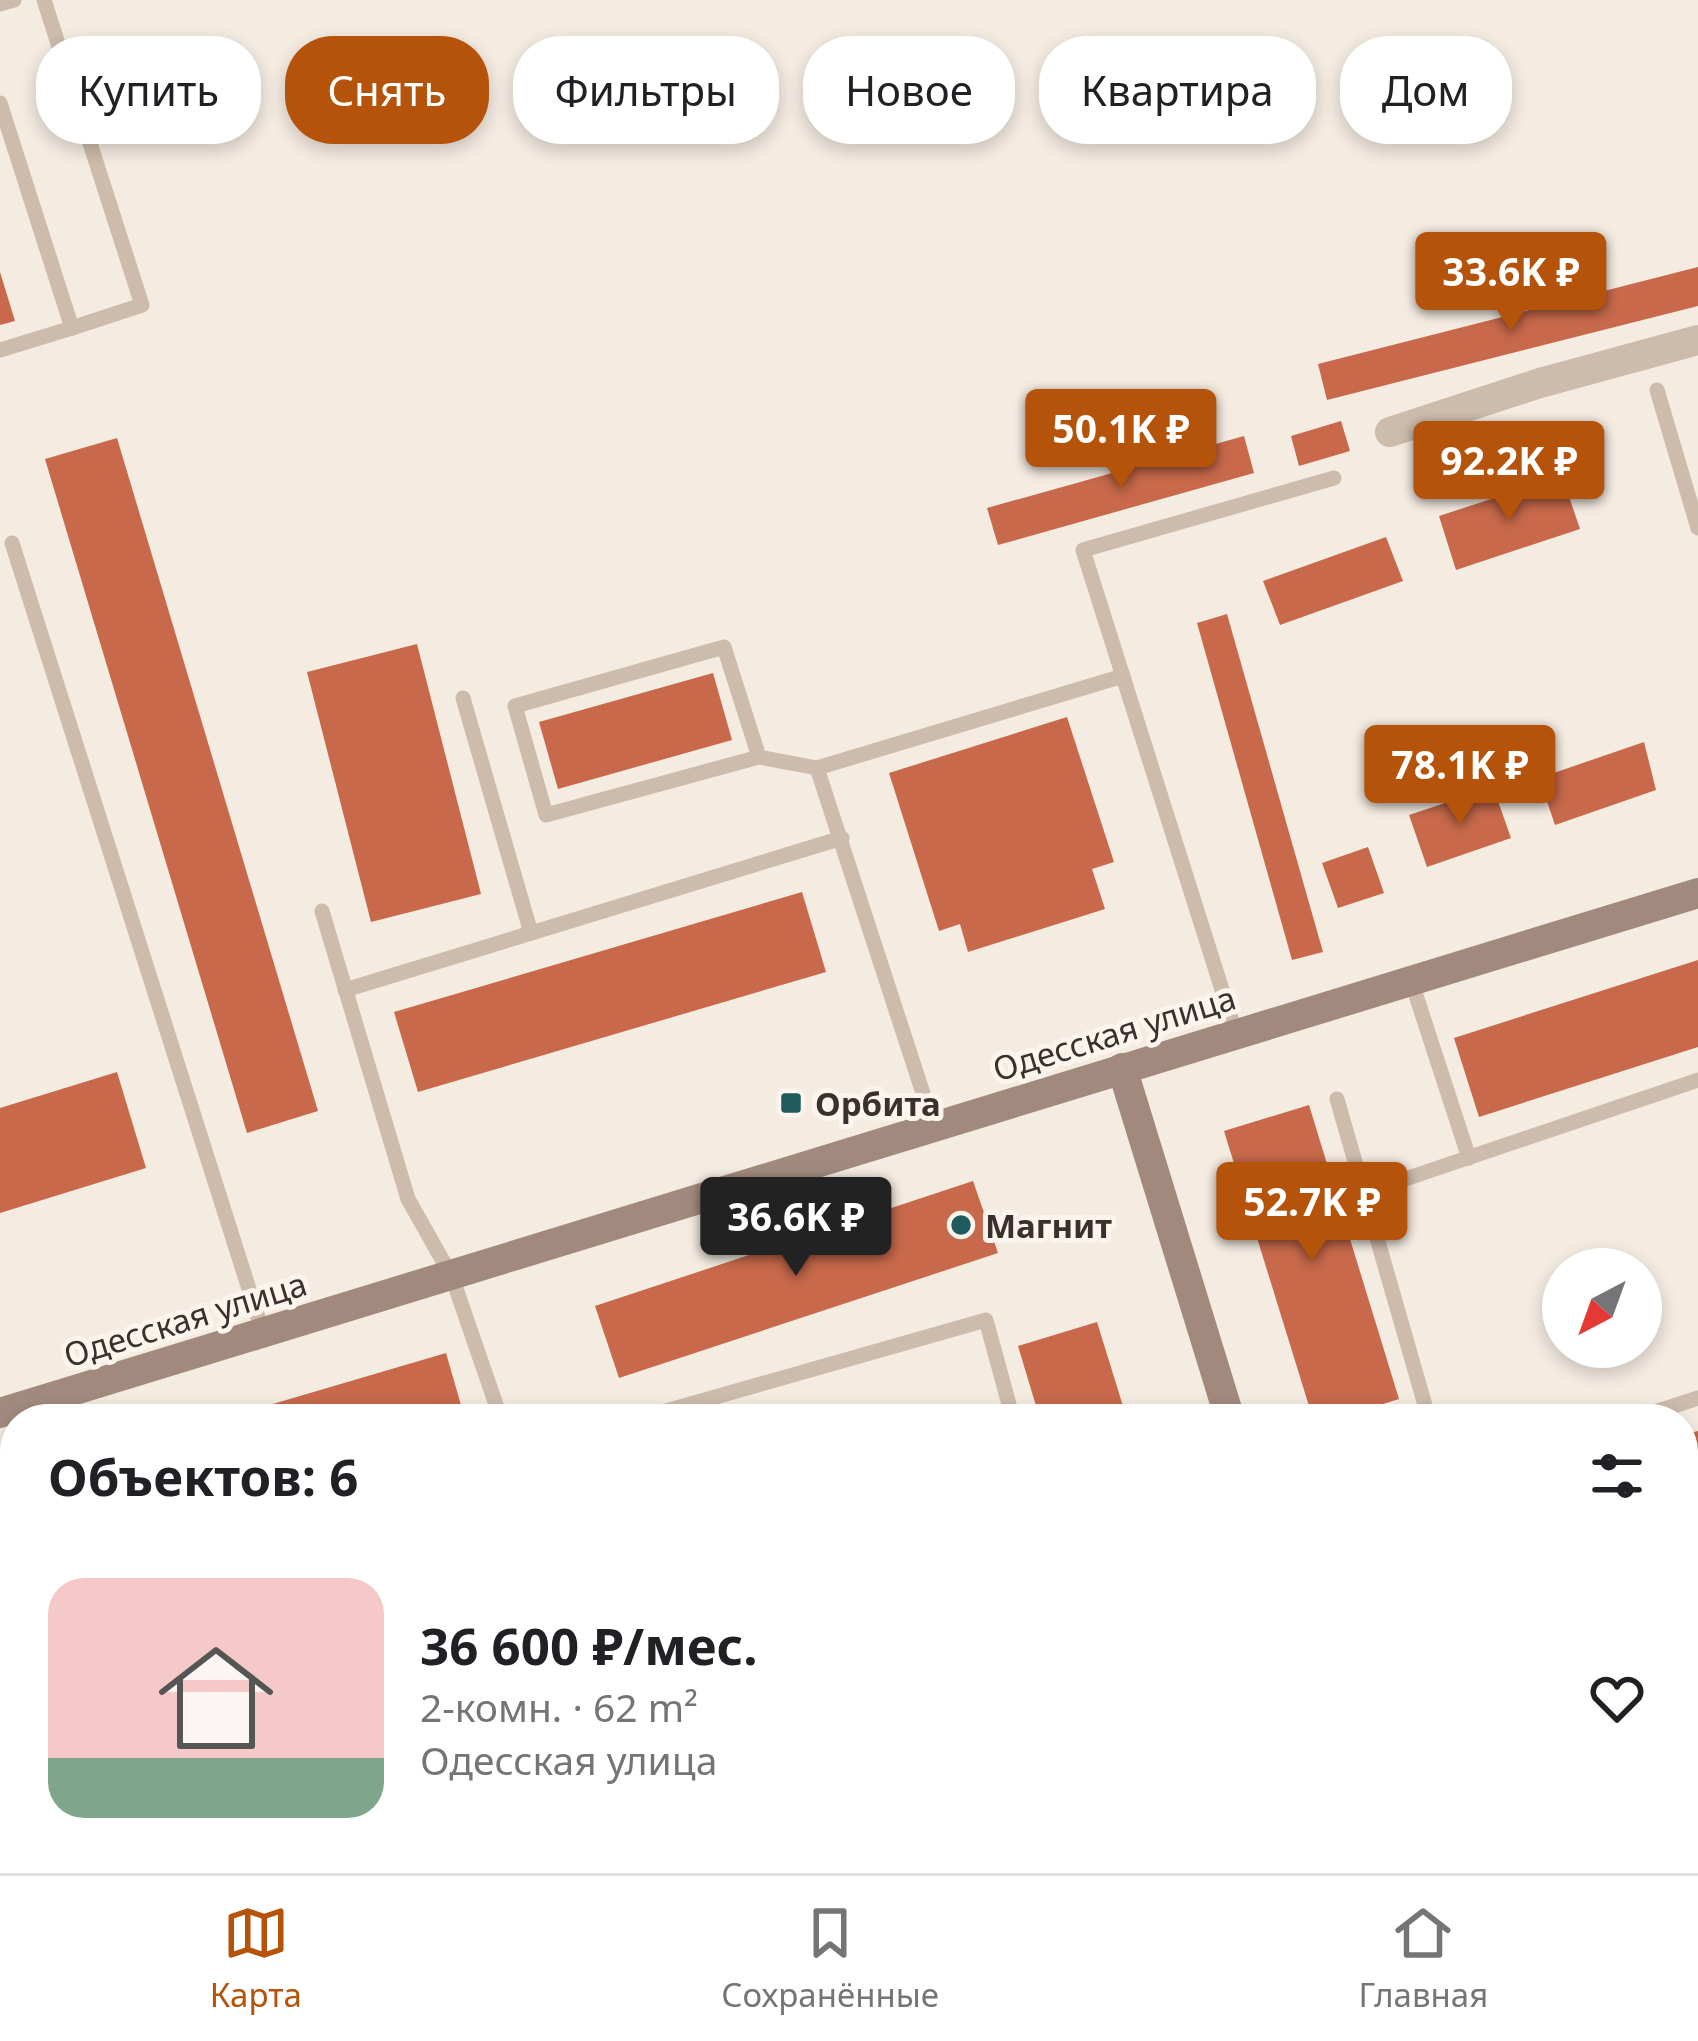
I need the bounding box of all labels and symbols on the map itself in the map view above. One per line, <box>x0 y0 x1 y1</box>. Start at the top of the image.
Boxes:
pin: 33.6K ₽ <box>1400 232 1622 334</box>
pin: 50.1K ₽ <box>1010 389 1232 491</box>
pin: 92.2K ₽ <box>1398 421 1620 523</box>
pin: 78.1K ₽ <box>1349 725 1571 827</box>
street label: Одесская улица <box>987 975 1241 1091</box>
place label: Орбита <box>815 1081 941 1126</box>
marker: Орбита <box>778 1090 804 1116</box>
pin: 52.7K ₽ <box>1201 1162 1423 1264</box>
pin: 36.6K ₽ <box>685 1177 907 1279</box>
place label: Магнит <box>985 1203 1112 1248</box>
marker: Магнит <box>948 1212 974 1238</box>
north arrow <box>1542 1248 1662 1368</box>
street label: Одесская улица <box>58 1261 312 1377</box>

